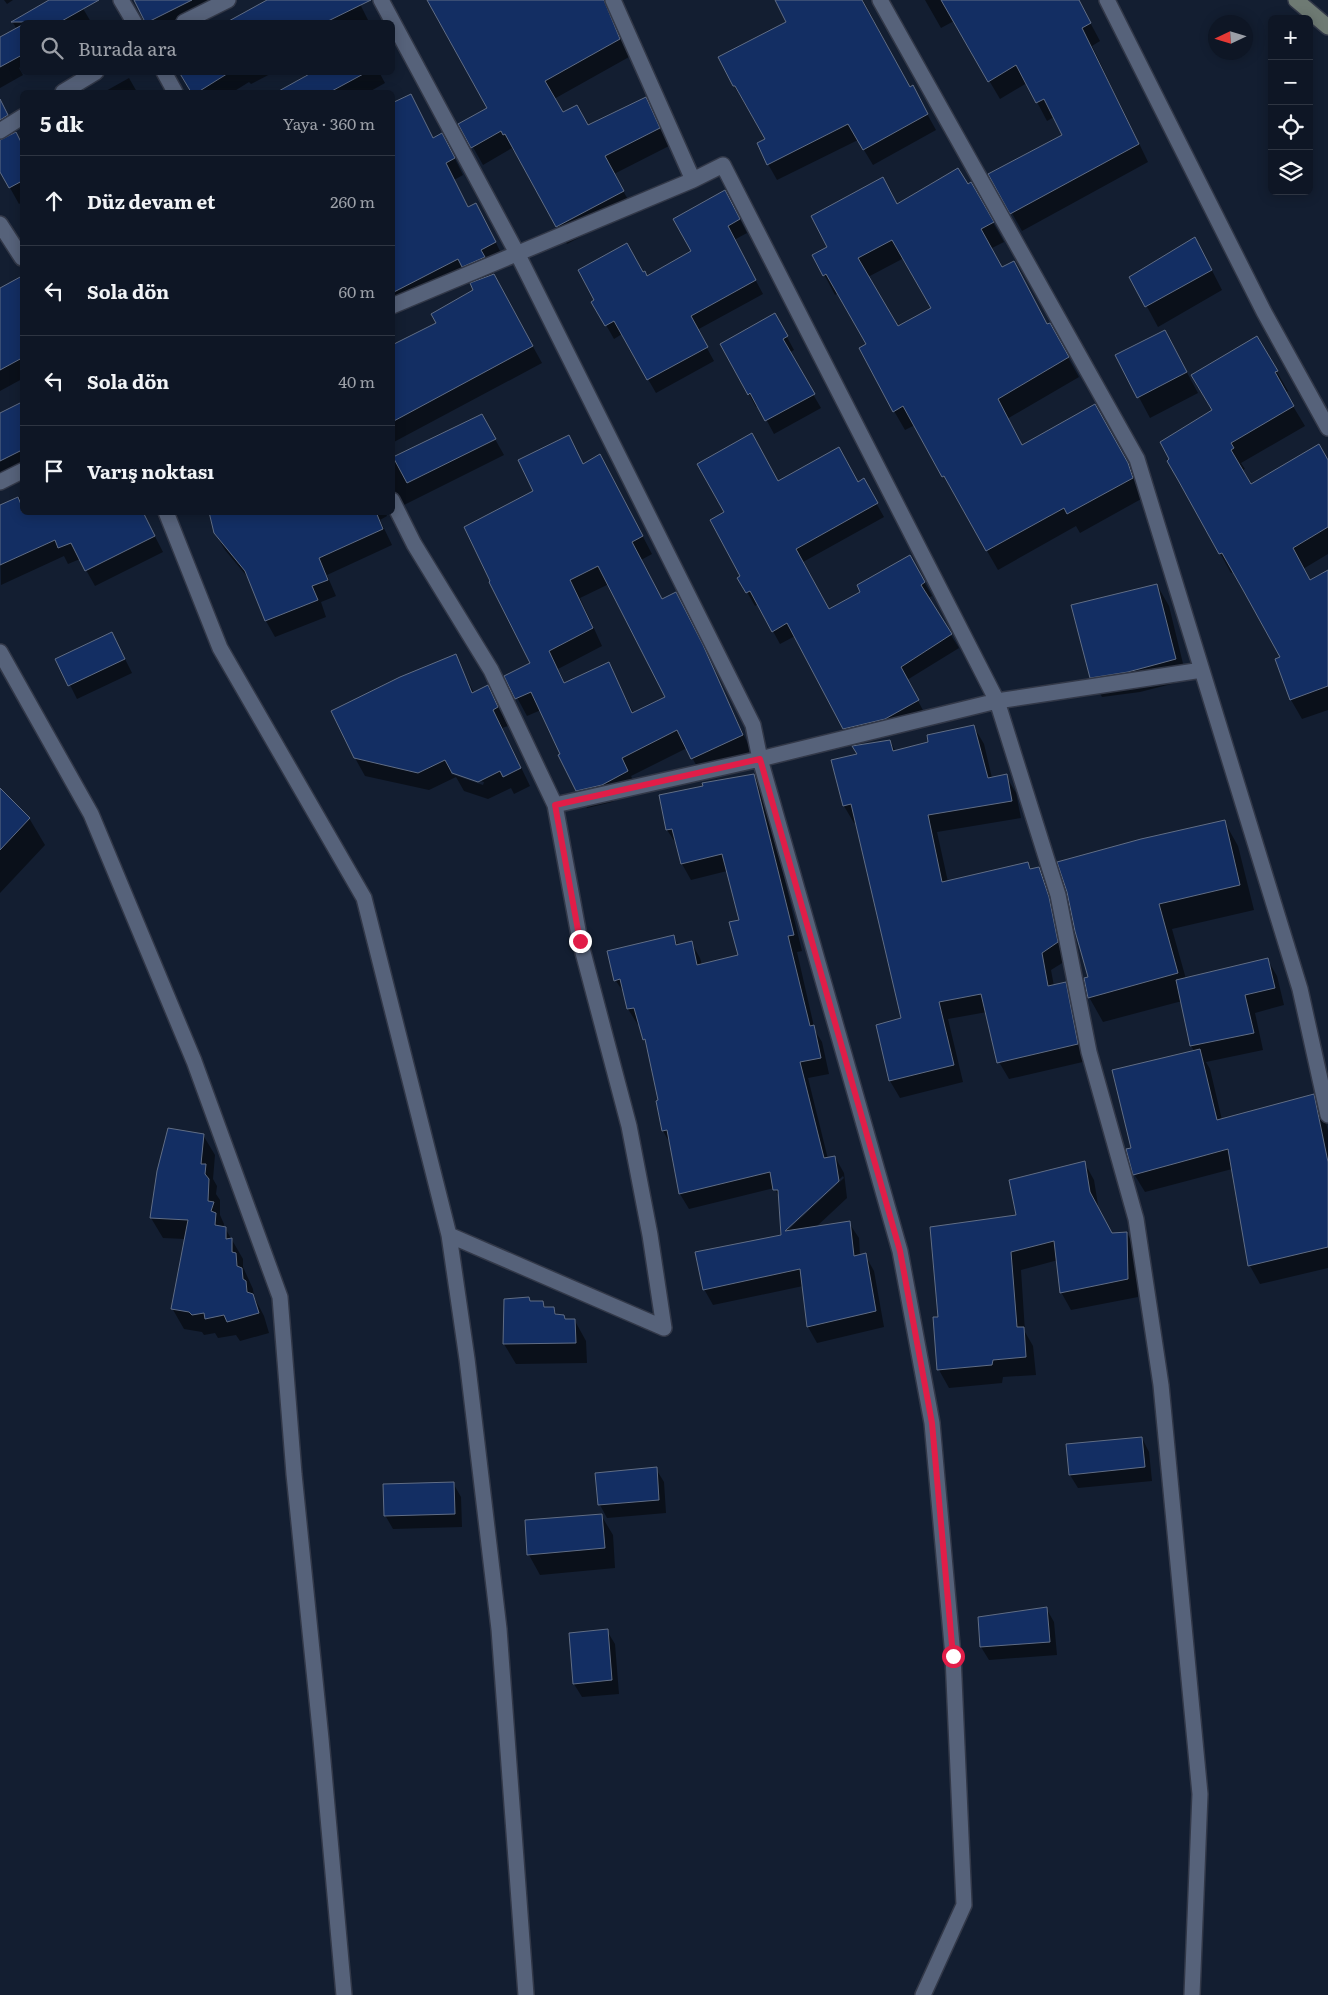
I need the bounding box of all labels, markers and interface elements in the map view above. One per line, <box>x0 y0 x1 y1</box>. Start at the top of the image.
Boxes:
north arrow <box>1208 15 1253 60</box>
map controls <box>1268 15 1313 195</box>
button: + <box>1268 15 1313 60</box>
search box <box>20 20 395 75</box>
icon: search <box>38 34 66 62</box>
text: Burada ara <box>78 34 177 62</box>
button: − <box>1268 60 1313 105</box>
button: locate <box>1268 105 1313 150</box>
text: 5 dk <box>40 107 84 138</box>
text: Yaya · 360 m <box>283 111 375 135</box>
button: layers <box>1268 150 1313 195</box>
icon: ahead <box>40 187 68 215</box>
text: Düz devam et <box>87 187 215 215</box>
text: 260 m <box>330 189 375 213</box>
icon: left <box>40 277 68 305</box>
text: Sola dön <box>87 277 169 305</box>
text: 60 m <box>338 279 375 303</box>
icon: left <box>40 367 68 395</box>
text: Sola dön <box>87 367 169 395</box>
text: 40 m <box>338 369 375 393</box>
icon: arrive <box>40 457 68 485</box>
text: Varış noktası <box>87 457 214 485</box>
route end <box>569 930 592 953</box>
route start <box>942 1645 965 1668</box>

